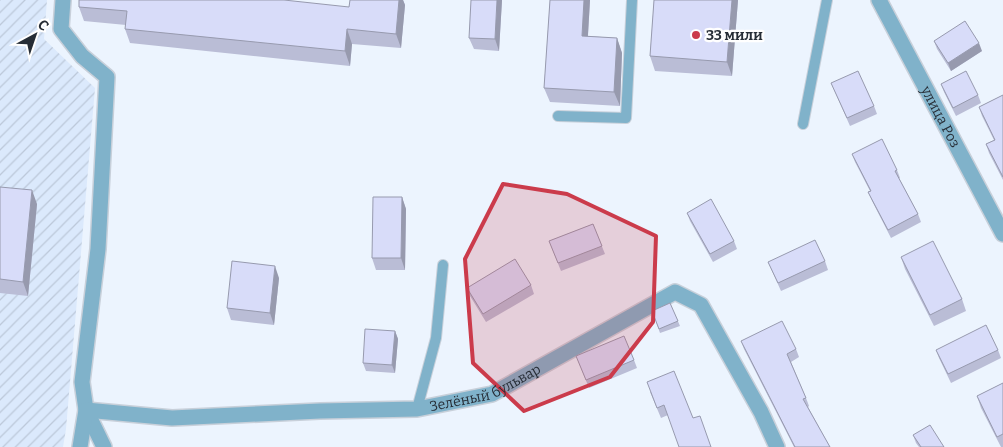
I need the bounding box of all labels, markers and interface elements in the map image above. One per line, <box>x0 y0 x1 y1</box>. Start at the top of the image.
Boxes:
north arrow <box>10 10 60 60</box>
text: С <box>34 16 52 35</box>
place label: 33 мили <box>706 27 763 44</box>
marker: 33 мили <box>690 29 702 41</box>
street label: улица Роз <box>917 82 964 151</box>
street label: Зелёный бульвар <box>428 361 544 415</box>

